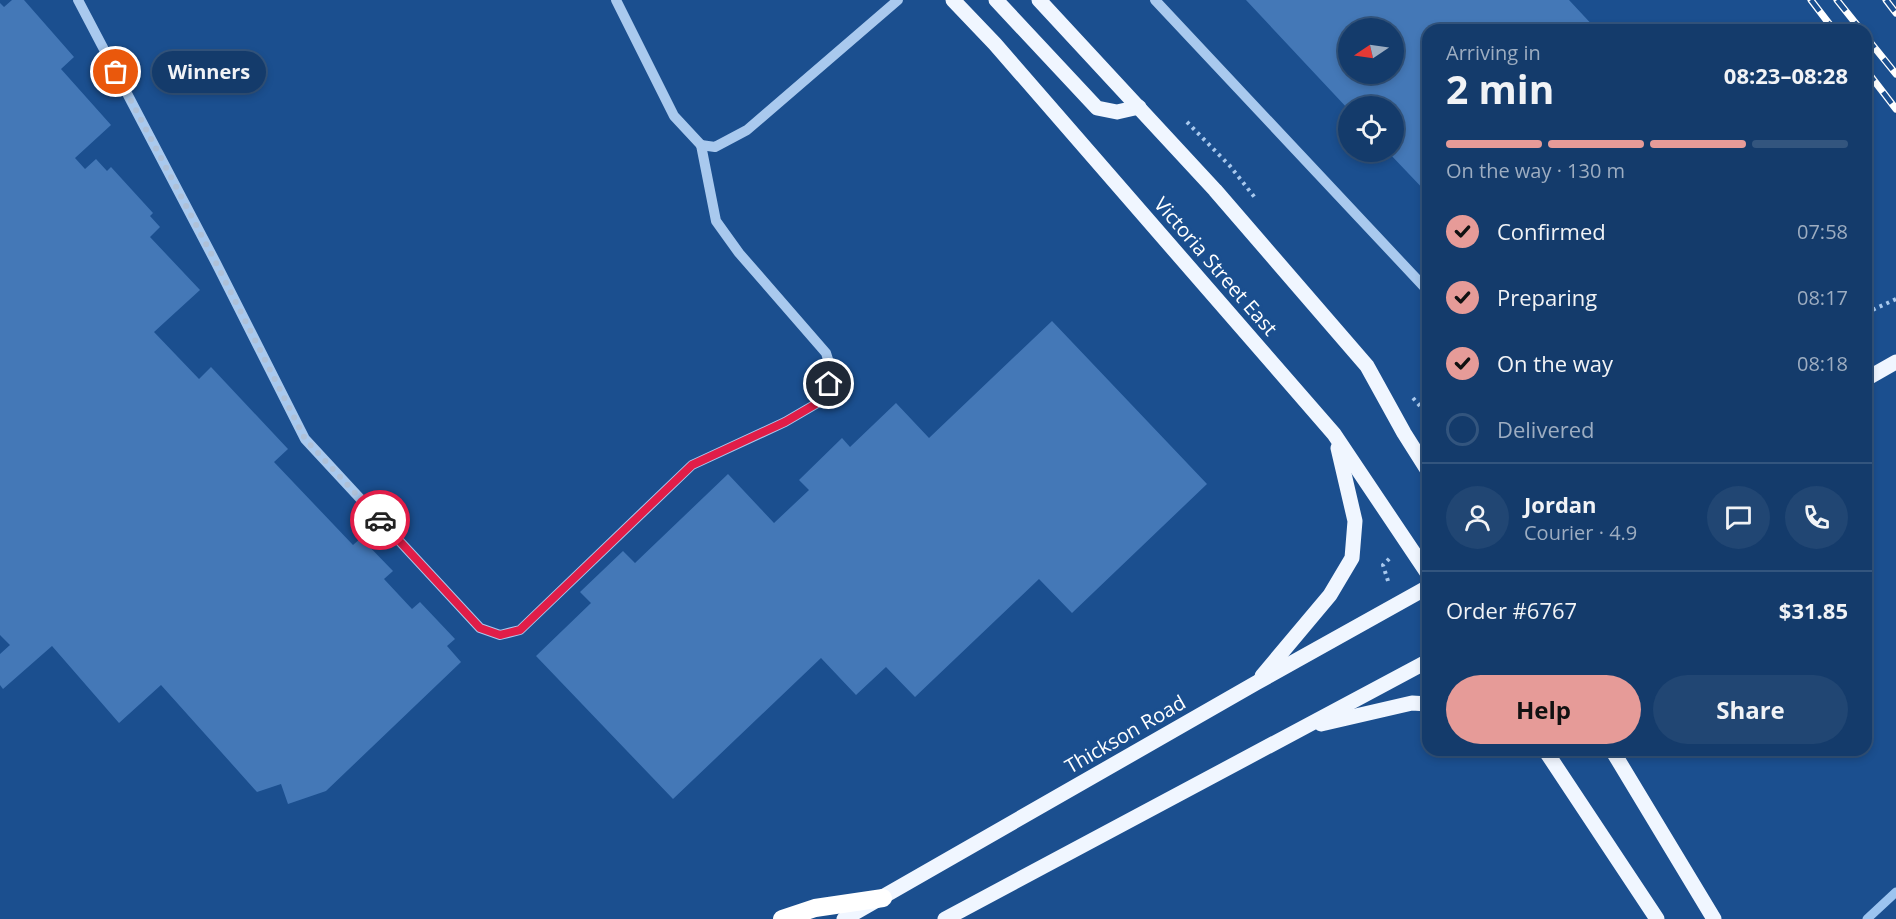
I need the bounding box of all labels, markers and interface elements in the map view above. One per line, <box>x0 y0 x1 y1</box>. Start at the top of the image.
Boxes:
north arrow <box>1338 18 1404 84</box>
map controls <box>1338 18 1404 162</box>
text: Arriving in <box>1446 39 1541 66</box>
pin <box>90 46 141 97</box>
callout: Winners <box>152 51 266 93</box>
icon: bag <box>99 55 132 88</box>
text: Winners <box>168 58 250 85</box>
text: 08:23–08:28 <box>1724 60 1848 90</box>
text: 2 min <box>1446 62 1554 115</box>
button: locate <box>1338 96 1404 162</box>
text: On the way · 130 m <box>1446 157 1625 184</box>
street label: Victoria Street East <box>1148 191 1284 341</box>
icon: check <box>1446 215 1479 248</box>
text: Confirmed <box>1497 216 1606 246</box>
text: 07:58 <box>1797 218 1848 245</box>
icon: check <box>1446 281 1479 314</box>
text: Preparing <box>1497 282 1597 312</box>
text: 08:17 <box>1797 284 1848 311</box>
icon: check <box>1446 347 1479 380</box>
text: On the way <box>1497 348 1613 378</box>
text: 08:18 <box>1797 350 1848 377</box>
pin <box>803 358 854 409</box>
icon: home <box>812 367 845 400</box>
text: Delivered <box>1497 414 1595 444</box>
button: person <box>1446 486 1509 549</box>
button: chat <box>1707 486 1770 549</box>
button: phone <box>1785 486 1848 549</box>
text: Jordan <box>1524 489 1597 519</box>
courier <box>350 490 410 550</box>
icon: car <box>364 504 397 537</box>
text: Courier · 4.9 <box>1524 519 1637 546</box>
text: Order #6767 <box>1446 595 1577 625</box>
text: $31.85 <box>1779 595 1848 625</box>
button: Help <box>1446 675 1641 744</box>
button: Share <box>1653 675 1848 744</box>
street label: Thickson Road <box>1060 689 1190 779</box>

